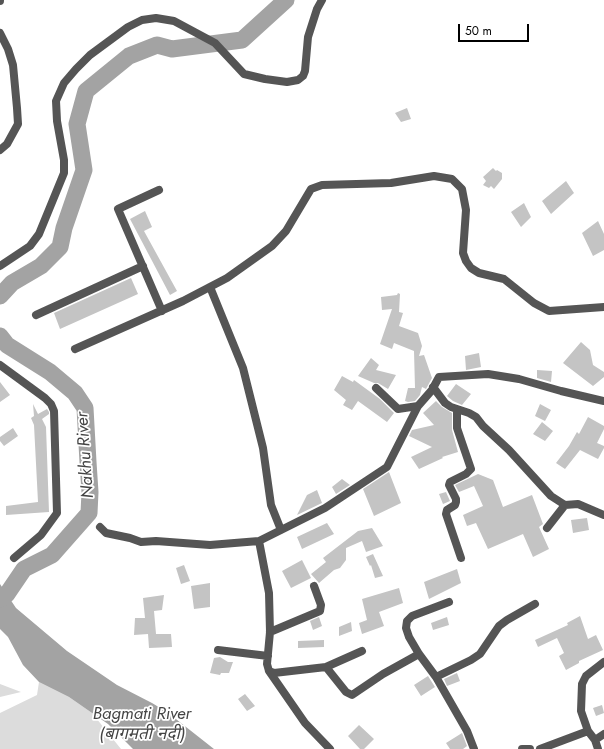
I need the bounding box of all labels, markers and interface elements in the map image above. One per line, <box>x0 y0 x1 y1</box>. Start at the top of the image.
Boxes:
scale bar <box>460 16 531 42</box>
text: 50 m <box>465 22 492 40</box>
water label: Nakhu River <box>73 411 99 499</box>
water label: Bagmati River (बागमती नदी) <box>93 705 191 745</box>

